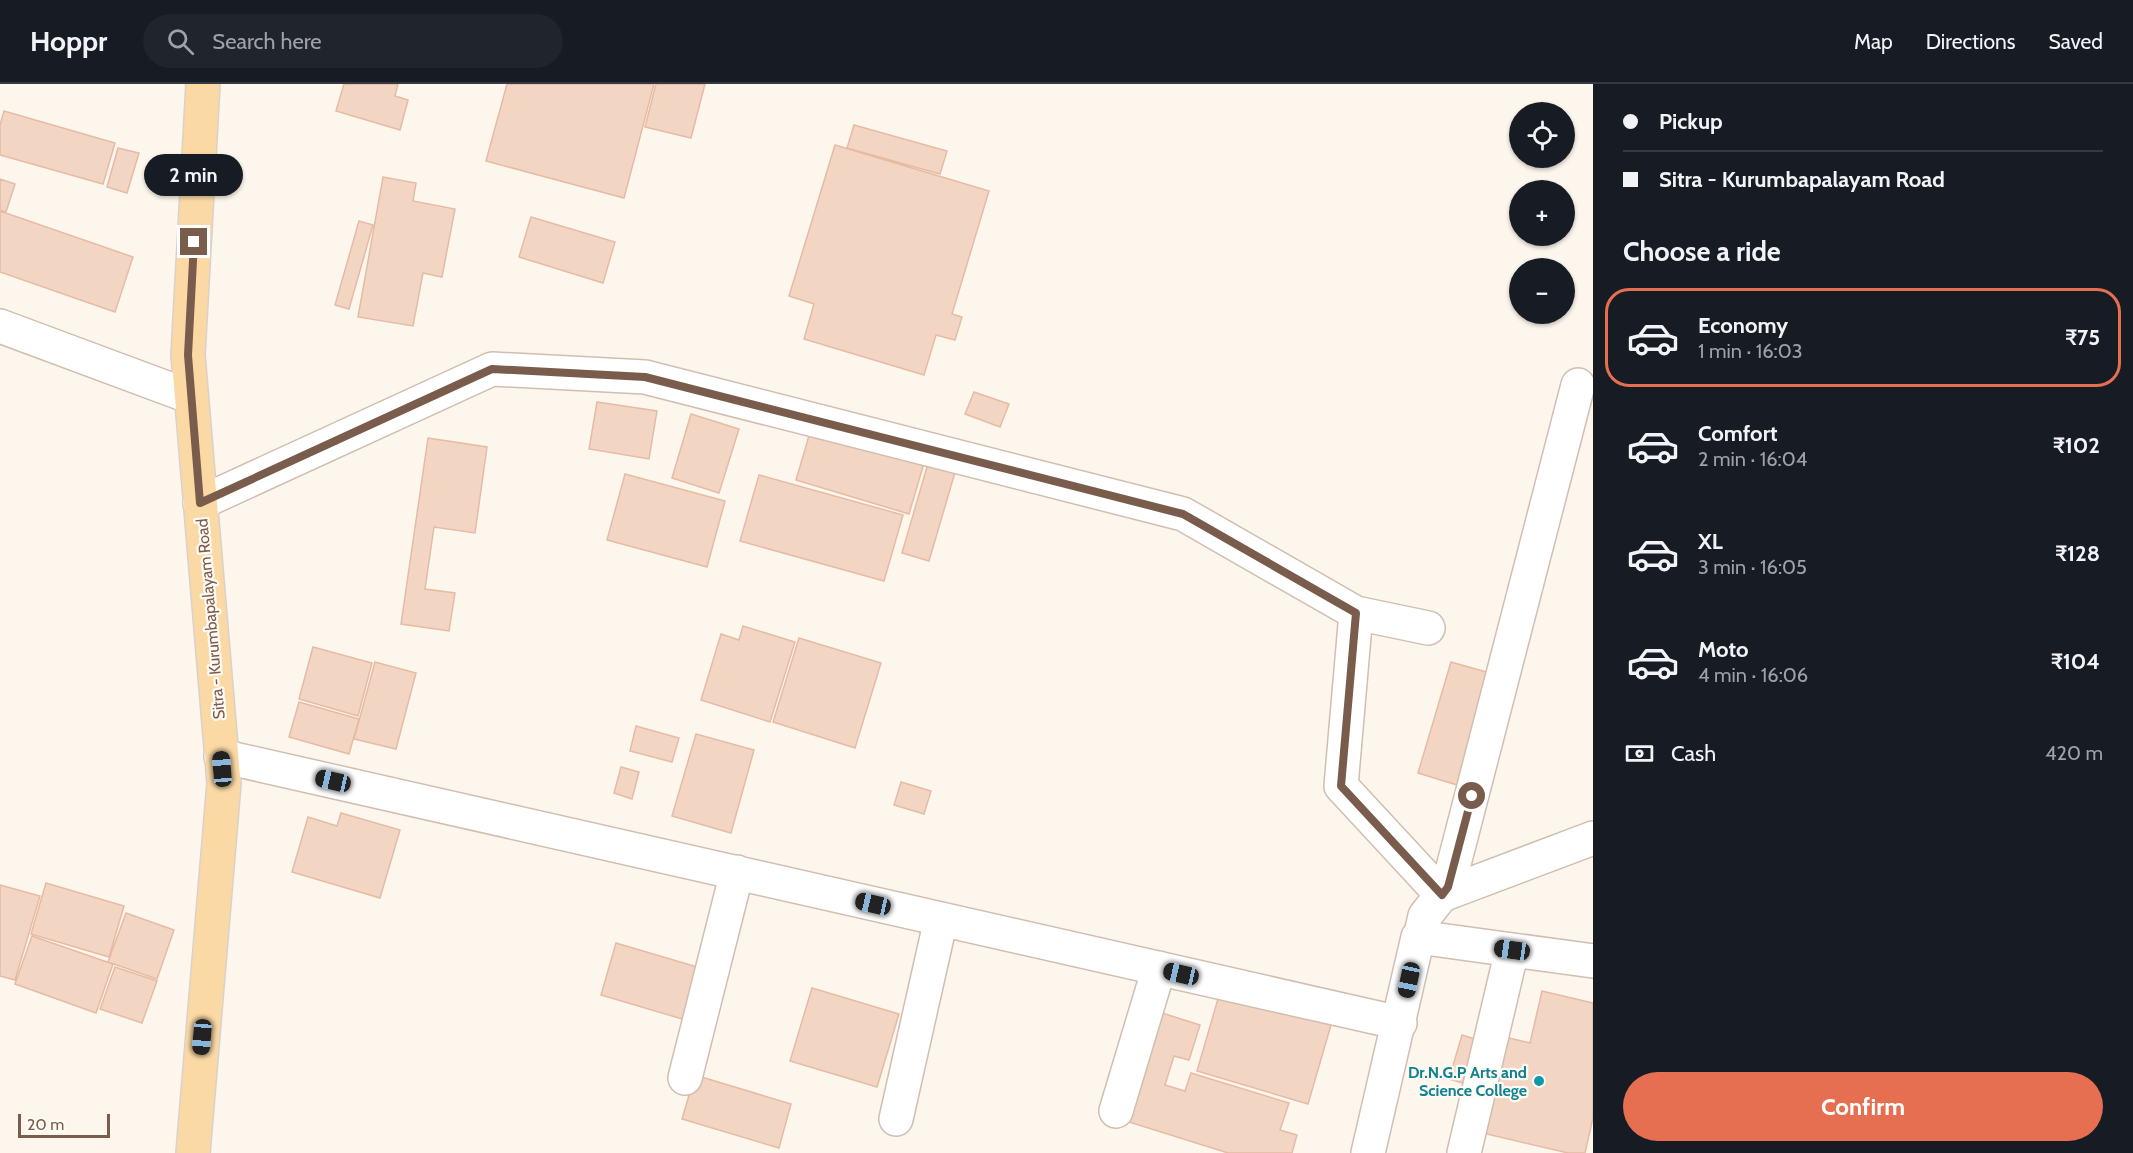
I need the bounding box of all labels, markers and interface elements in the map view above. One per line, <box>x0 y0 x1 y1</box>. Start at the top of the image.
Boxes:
search box <box>143 14 563 68</box>
text: Hoppr <box>30 24 107 58</box>
icon: search <box>164 25 197 58</box>
text: Search here <box>212 28 322 55</box>
text: Map <box>1854 29 1893 54</box>
text: Directions <box>1926 29 2015 54</box>
text: Saved <box>2048 29 2103 54</box>
map controls <box>1509 102 1575 324</box>
button: locate <box>1509 102 1575 168</box>
text: Pickup <box>1659 108 1723 135</box>
callout: 2 min <box>144 155 244 197</box>
text: 2 min <box>169 163 218 187</box>
text: Sitra - Kurumbapalayam Road <box>1659 166 1945 193</box>
button: + <box>1509 180 1575 246</box>
route end <box>180 228 207 255</box>
text: Choose a ride <box>1623 235 1781 268</box>
button: − <box>1509 258 1575 324</box>
icon: car <box>1626 311 1680 365</box>
text: Economy <box>1698 312 1788 339</box>
text: ₹75 <box>2065 324 2100 351</box>
text: 1 min · 16:03 <box>1698 339 1803 363</box>
icon: car <box>1626 419 1680 473</box>
text: Comfort <box>1698 420 1777 447</box>
text: ₹102 <box>2053 432 2100 459</box>
text: 2 min · 16:04 <box>1698 447 1807 471</box>
street label: Sitra - Kurumbapalayam Road <box>192 518 229 720</box>
icon: car <box>1626 527 1680 581</box>
text: XL <box>1698 528 1723 555</box>
text: ₹128 <box>2055 540 2100 567</box>
text: 3 min · 16:05 <box>1698 555 1807 579</box>
icon: car <box>1626 635 1680 689</box>
text: Moto <box>1698 636 1749 663</box>
text: ₹104 <box>2051 648 2100 675</box>
text: 4 min · 16:06 <box>1698 663 1808 687</box>
icon: cash <box>1623 737 1656 770</box>
text: Cash <box>1671 740 1716 767</box>
text: 420 m <box>2045 741 2103 765</box>
car <box>211 750 233 788</box>
car <box>313 768 353 794</box>
route start <box>1458 782 1485 809</box>
car <box>853 891 893 917</box>
car <box>1493 939 1531 961</box>
car <box>1161 961 1201 987</box>
car <box>1396 961 1422 999</box>
car <box>191 1018 213 1056</box>
place label: Dr.N.G.P Arts and Science College <box>1408 1063 1527 1100</box>
button: Confirm <box>1623 1072 2103 1141</box>
marker: Dr.N.G.P Arts and Science College <box>1532 1074 1546 1088</box>
scale bar <box>18 1111 110 1138</box>
text: 20 m <box>27 1115 64 1134</box>

